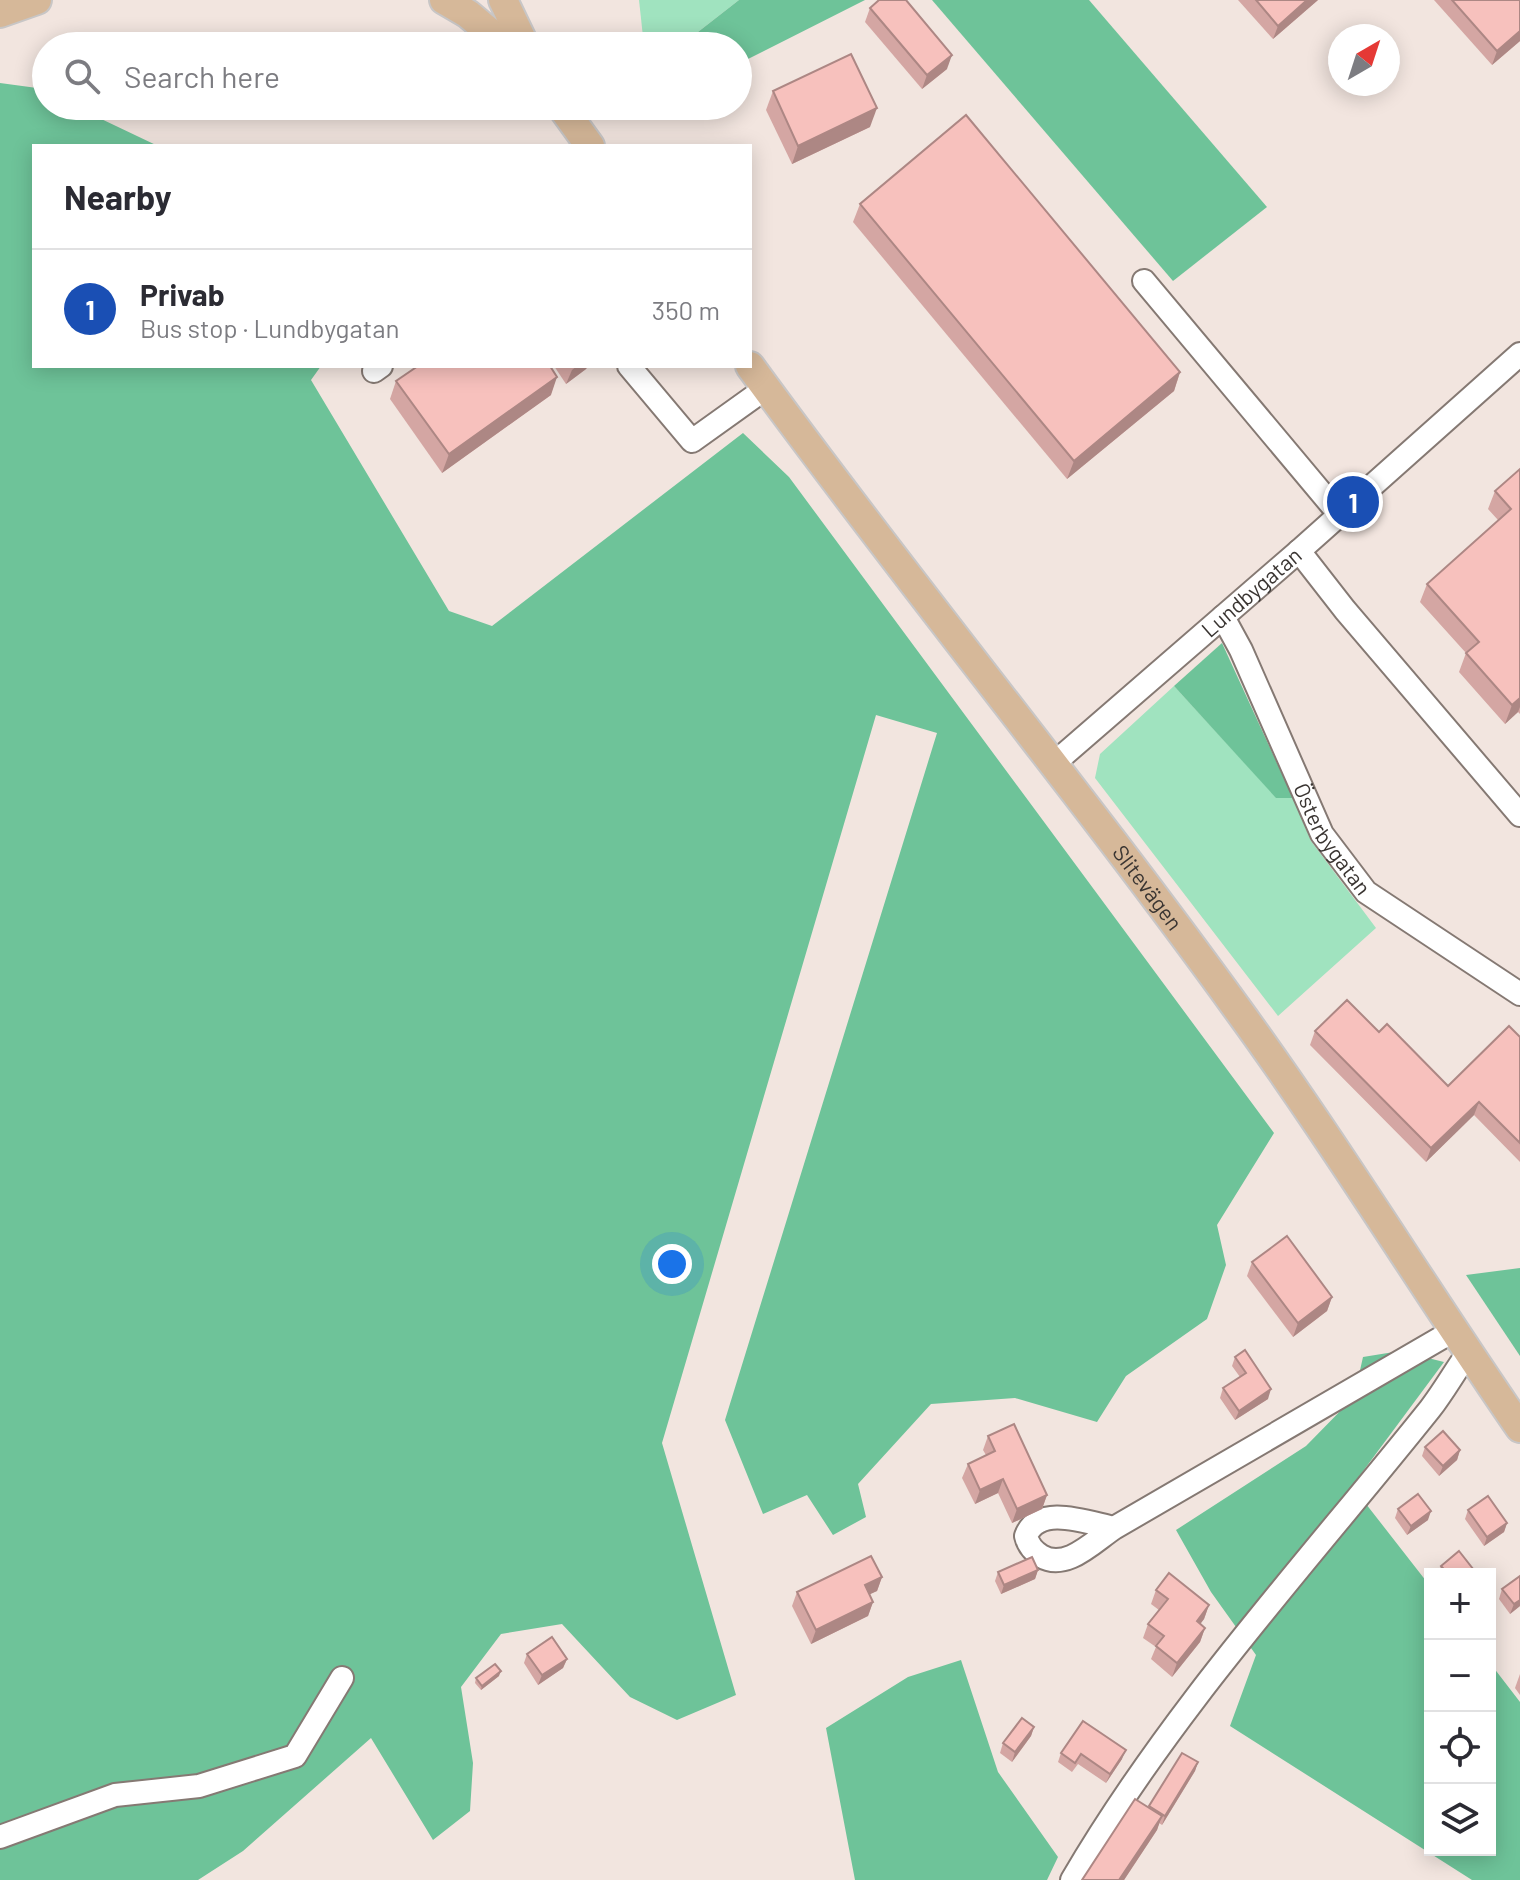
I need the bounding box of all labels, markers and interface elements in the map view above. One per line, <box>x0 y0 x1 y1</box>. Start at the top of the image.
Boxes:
north arrow <box>1328 24 1400 96</box>
search box <box>32 32 752 120</box>
icon: search <box>60 54 104 98</box>
text: Search here <box>124 58 280 94</box>
text: Nearby <box>64 176 172 217</box>
text: Privab <box>140 276 225 312</box>
text: 1 <box>85 294 95 325</box>
text: 350 m <box>652 294 720 325</box>
text: Bus stop · Lundbygatan <box>140 312 399 343</box>
pin: 1 <box>1327 472 1379 532</box>
street label: Lundbygatan <box>1196 541 1306 642</box>
street label: Österbygatan <box>1289 779 1377 899</box>
street label: Slitevägen <box>1108 840 1189 935</box>
your location <box>652 1244 692 1284</box>
map controls <box>1424 1568 1496 1856</box>
button: + <box>1424 1568 1496 1640</box>
button: − <box>1424 1640 1496 1712</box>
button: locate <box>1424 1712 1496 1784</box>
button: layers <box>1424 1784 1496 1856</box>

